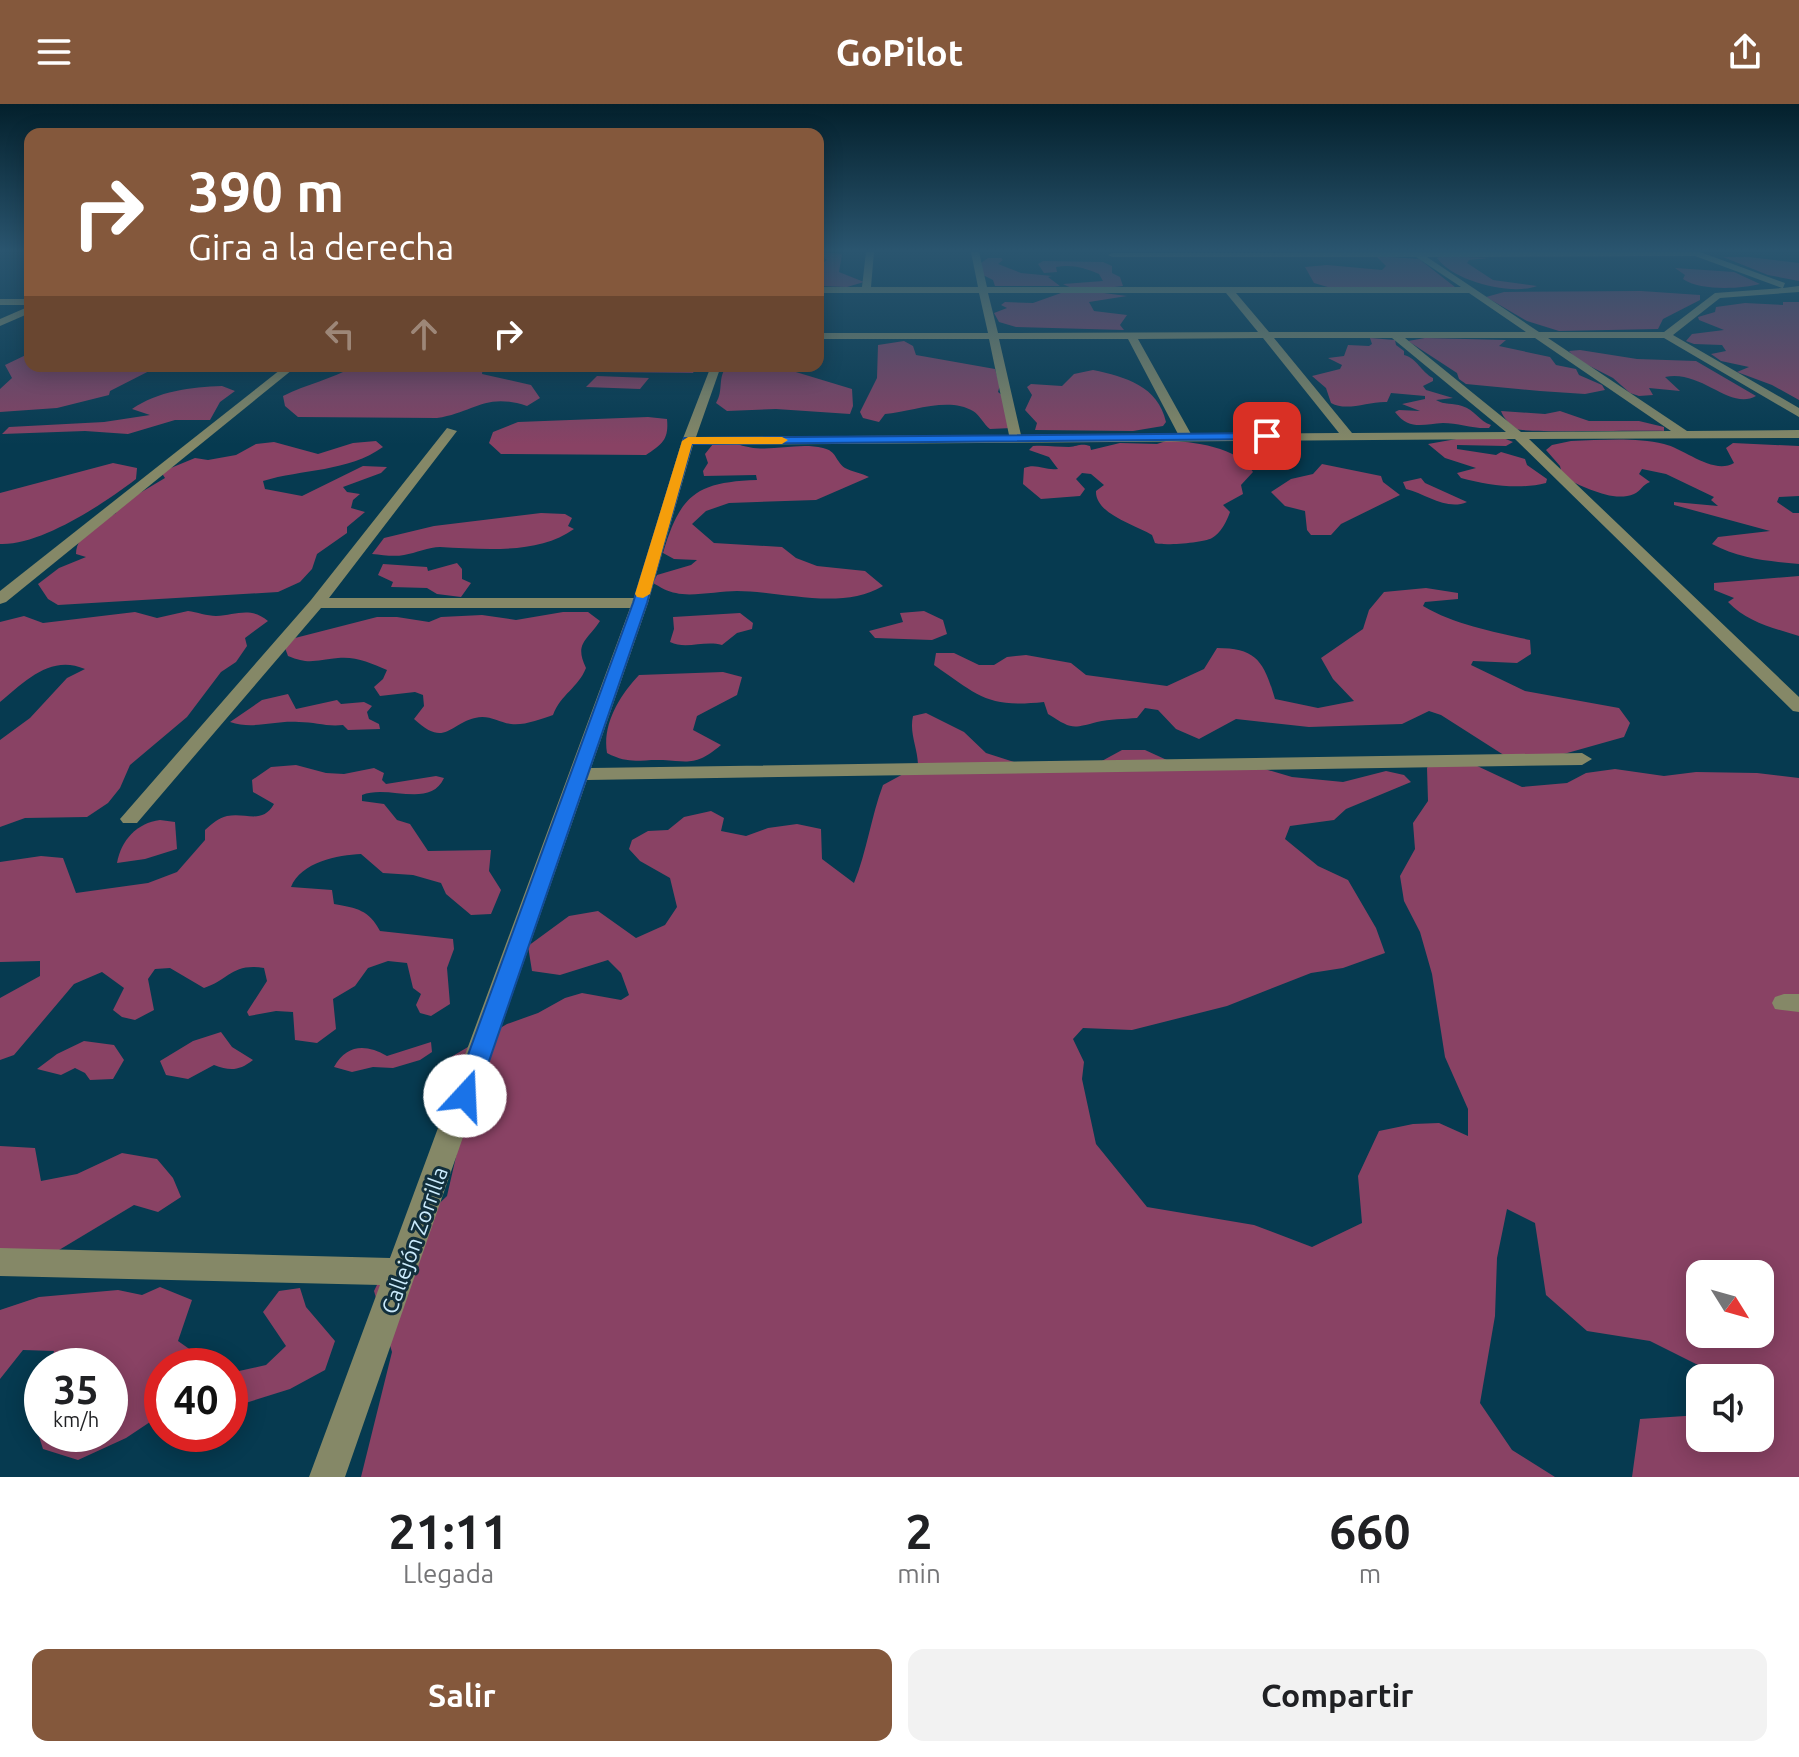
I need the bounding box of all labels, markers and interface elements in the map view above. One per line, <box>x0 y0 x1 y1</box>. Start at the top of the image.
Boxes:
icon: menu <box>32 30 76 74</box>
icon: share <box>1723 30 1767 74</box>
text: GoPilot <box>836 32 963 73</box>
icon: right <box>56 160 160 264</box>
text: 390 m <box>188 160 344 223</box>
text: Gira a la derecha <box>188 226 454 267</box>
icon: left <box>318 312 362 356</box>
icon: ahead <box>402 312 446 356</box>
icon: right <box>486 312 530 356</box>
pin <box>1233 402 1301 470</box>
icon: arrive <box>1245 414 1289 458</box>
position arrow <box>423 1054 507 1138</box>
street label: Callejón Zorrilla <box>376 1163 452 1317</box>
north arrow <box>1686 1260 1774 1348</box>
map controls <box>1686 1260 1774 1452</box>
speed limit sign: 40 <box>144 1348 248 1452</box>
button: sound <box>1686 1364 1774 1452</box>
text: 35 <box>53 1367 99 1412</box>
text: km/h <box>53 1408 99 1431</box>
text: 21:11 <box>389 1504 509 1558</box>
text: 2 <box>905 1504 932 1558</box>
text: 660 <box>1329 1504 1410 1558</box>
text: Llegada <box>403 1559 494 1588</box>
text: min <box>897 1559 941 1588</box>
text: m <box>1359 1559 1381 1588</box>
button: Salir <box>32 1649 892 1741</box>
button: Compartir <box>908 1649 1767 1741</box>

